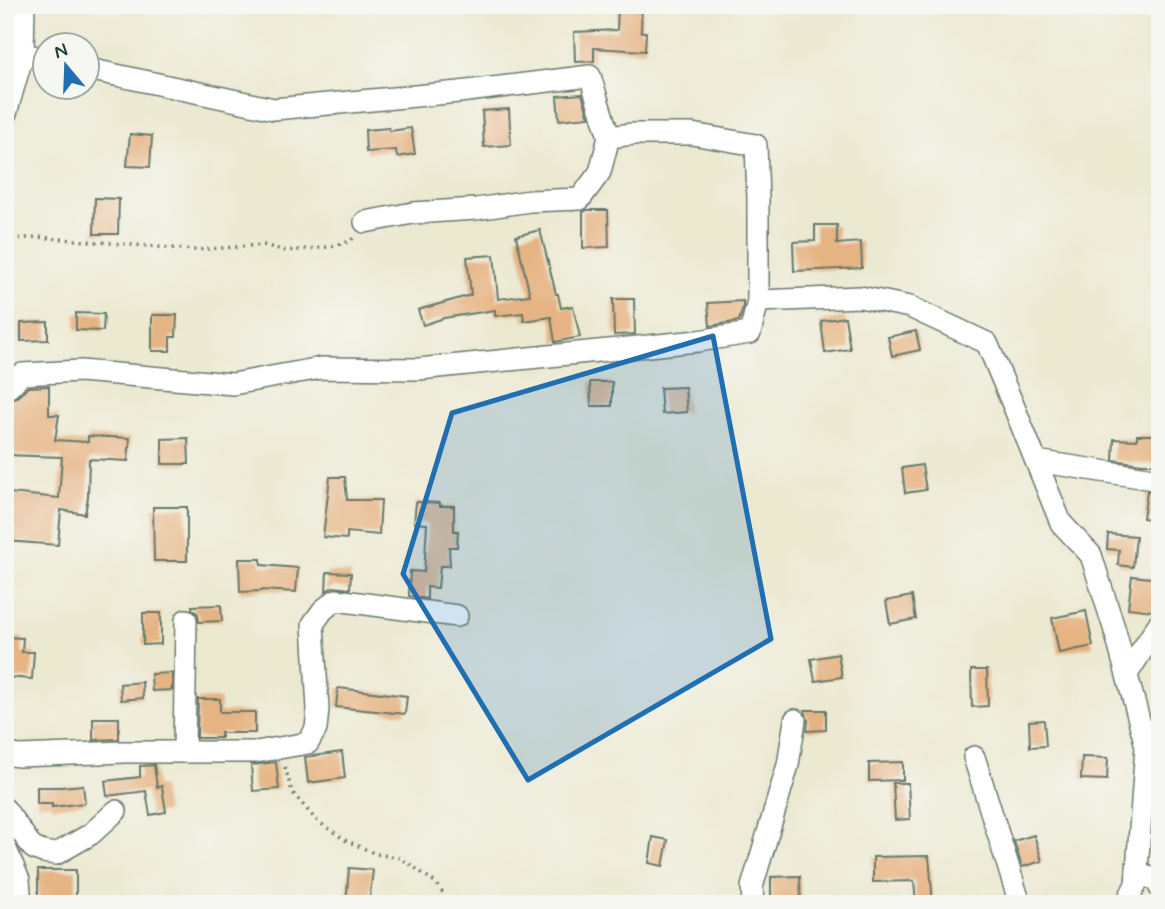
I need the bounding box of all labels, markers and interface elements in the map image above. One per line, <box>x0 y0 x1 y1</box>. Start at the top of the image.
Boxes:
north arrow <box>32 32 102 102</box>
text: N <box>51 37 71 65</box>

